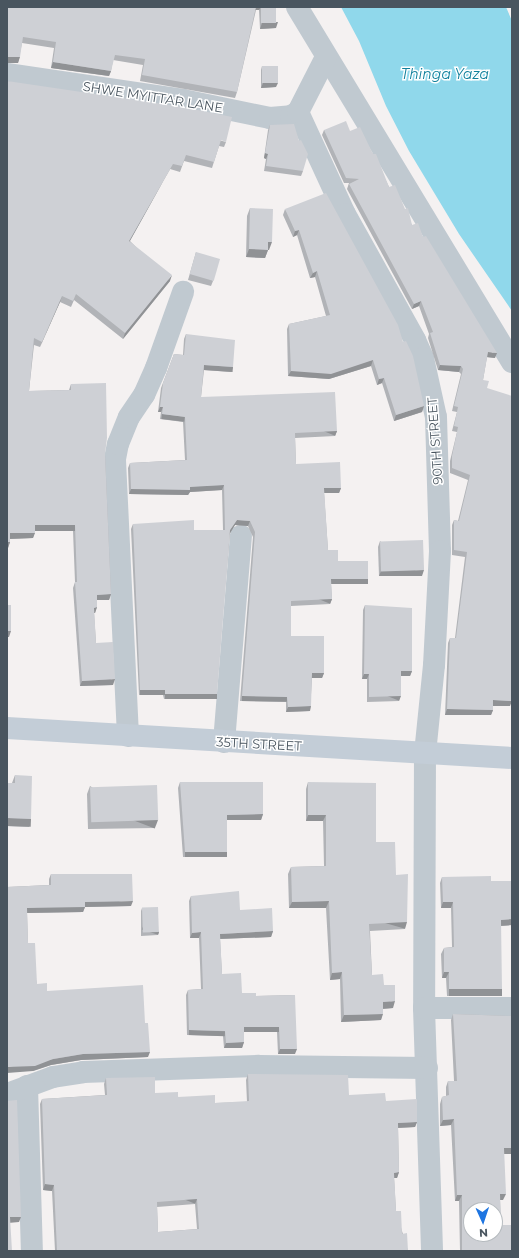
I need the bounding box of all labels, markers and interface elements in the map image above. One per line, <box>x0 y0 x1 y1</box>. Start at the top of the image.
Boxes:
water label: Thinga Yaza <box>401 66 489 82</box>
street label: SHWE MYITTAR LANE <box>82 78 224 116</box>
street label: 90TH STREET <box>424 397 446 485</box>
street label: 35TH STREET <box>216 734 302 754</box>
north arrow <box>463 1202 503 1242</box>
text: N <box>479 1226 488 1240</box>

